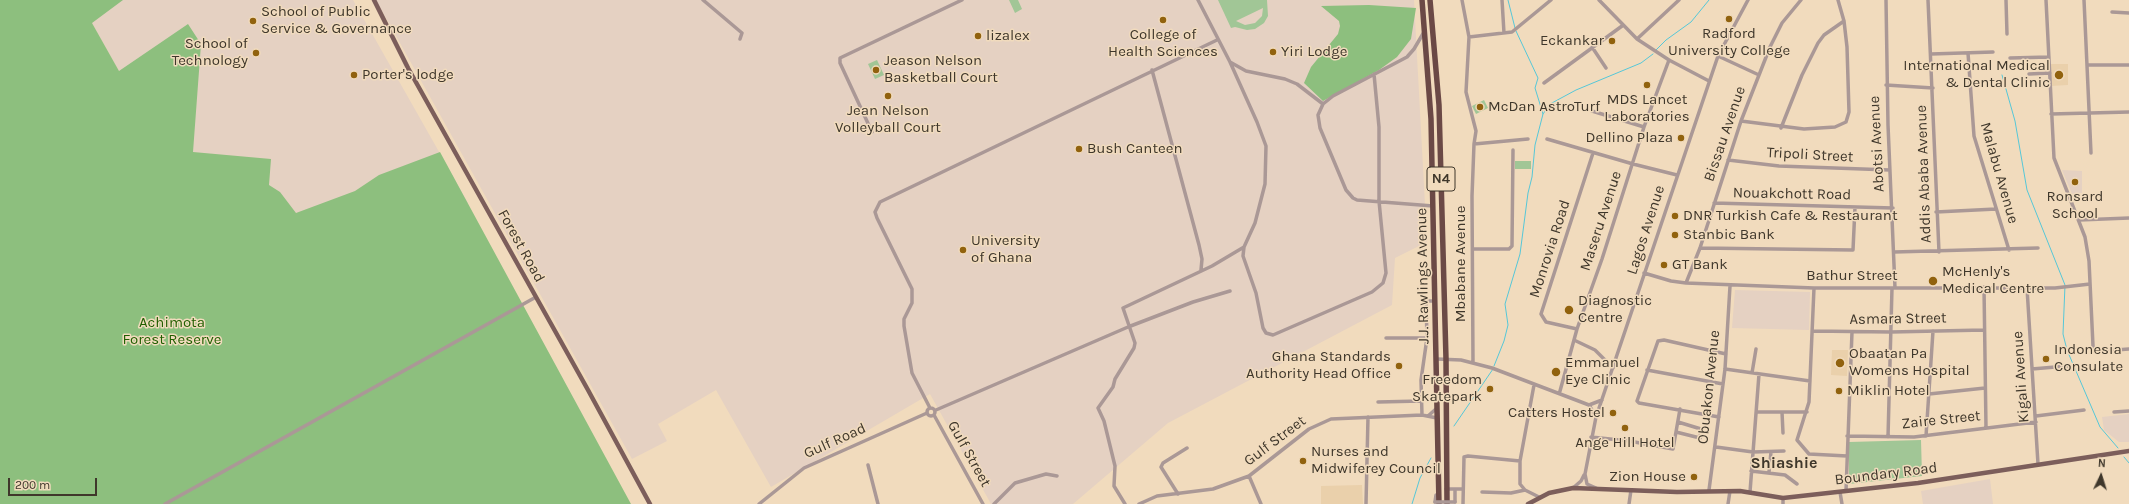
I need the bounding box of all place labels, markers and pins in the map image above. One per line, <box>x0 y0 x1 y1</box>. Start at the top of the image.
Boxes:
place label: School of Public Service & Governance <box>261 3 412 38</box>
marker: Radford University College <box>1724 14 1734 24</box>
marker: College of Health Sciences <box>1158 15 1168 25</box>
marker: School of Public Service & Governance <box>248 16 258 26</box>
place label: Radford University College <box>1668 25 1790 60</box>
place label: College of Health Sciences <box>1108 26 1218 61</box>
place label: lizalex <box>986 27 1030 45</box>
marker: lizalex <box>973 31 983 41</box>
place label: Eckankar <box>1540 32 1604 50</box>
place label: School of Technology <box>172 35 248 70</box>
marker: Eckankar <box>1607 36 1617 46</box>
place label: Yiri Lodge <box>1281 43 1347 61</box>
marker: Yiri Lodge <box>1268 47 1278 57</box>
marker: School of Technology <box>251 48 261 58</box>
place label: Jeason Nelson Basketball Court <box>884 52 998 87</box>
place label: International Medical & Dental Clinic <box>1903 57 2050 92</box>
marker: Jeason Nelson Basketball Court <box>871 65 881 75</box>
place label: Porter's lodge <box>362 66 454 84</box>
marker: International Medical & Dental Clinic <box>2053 69 2065 81</box>
marker: Porter's lodge <box>349 70 359 80</box>
marker: MDS Lancet Laboratories <box>1642 80 1652 90</box>
marker: Jean Nelson Volleyball Court <box>883 91 893 101</box>
place label: MDS Lancet Laboratories <box>1604 91 1690 126</box>
place label: McDan AstroTurf <box>1488 98 1600 116</box>
place label: Jean Nelson Volleyball Court <box>835 102 941 137</box>
marker: McDan AstroTurf <box>1475 102 1485 112</box>
place label: Dellino Plaza <box>1586 129 1673 147</box>
marker: Dellino Plaza <box>1676 133 1686 143</box>
place label: Bush Canteen <box>1087 140 1183 158</box>
marker: Bush Canteen <box>1074 144 1084 154</box>
marker: Ronsard School <box>2070 177 2080 187</box>
place label: Ronsard School <box>2047 188 2103 223</box>
place label: DNR Turkish Cafe & Restaurant <box>1683 207 1898 225</box>
marker: DNR Turkish Cafe & Restaurant <box>1670 211 1680 221</box>
place label: Stanbic Bank <box>1683 226 1775 244</box>
marker: Stanbic Bank <box>1670 230 1680 240</box>
place label: University of Ghana <box>971 232 1040 267</box>
marker: University of Ghana <box>958 245 968 255</box>
place label: GT Bank <box>1672 256 1728 274</box>
marker: GT Bank <box>1659 260 1669 270</box>
place label: McHenly's Medical Centre <box>1942 263 2044 298</box>
marker: McHenly's Medical Centre <box>1927 275 1939 287</box>
place label: Diagnostic Centre <box>1578 292 1652 327</box>
marker: Diagnostic Centre <box>1563 304 1575 316</box>
place label: Indonesia Consulate <box>2054 341 2123 376</box>
place label: Obaatan Pa Womens Hospital <box>1849 345 1970 380</box>
place label: Ghana Standards Authority Head Office <box>1246 348 1391 383</box>
place label: Emmanuel Eye Clinic <box>1565 354 1640 389</box>
marker: Indonesia Consulate <box>2041 354 2051 364</box>
marker: Obaatan Pa Womens Hospital <box>1834 357 1846 369</box>
marker: Ghana Standards Authority Head Office <box>1394 361 1404 371</box>
marker: Emmanuel Eye Clinic <box>1550 366 1562 378</box>
place label: Freedom Skatepark <box>1412 371 1482 406</box>
place label: Miklin Hotel <box>1847 382 1930 400</box>
marker: Freedom Skatepark <box>1485 384 1495 394</box>
marker: Miklin Hotel <box>1834 386 1844 396</box>
place label: Catters Hostel <box>1508 404 1605 422</box>
marker: Catters Hostel <box>1608 408 1618 418</box>
marker: Ange Hill Hotel <box>1620 423 1630 433</box>
place label: Ange Hill Hotel <box>1575 434 1675 452</box>
place label: Nurses and Midwiferey Council <box>1311 443 1441 478</box>
marker: Nurses and Midwiferey Council <box>1298 456 1308 466</box>
place label: Zion House <box>1609 468 1686 486</box>
marker: Zion House <box>1689 472 1699 482</box>

